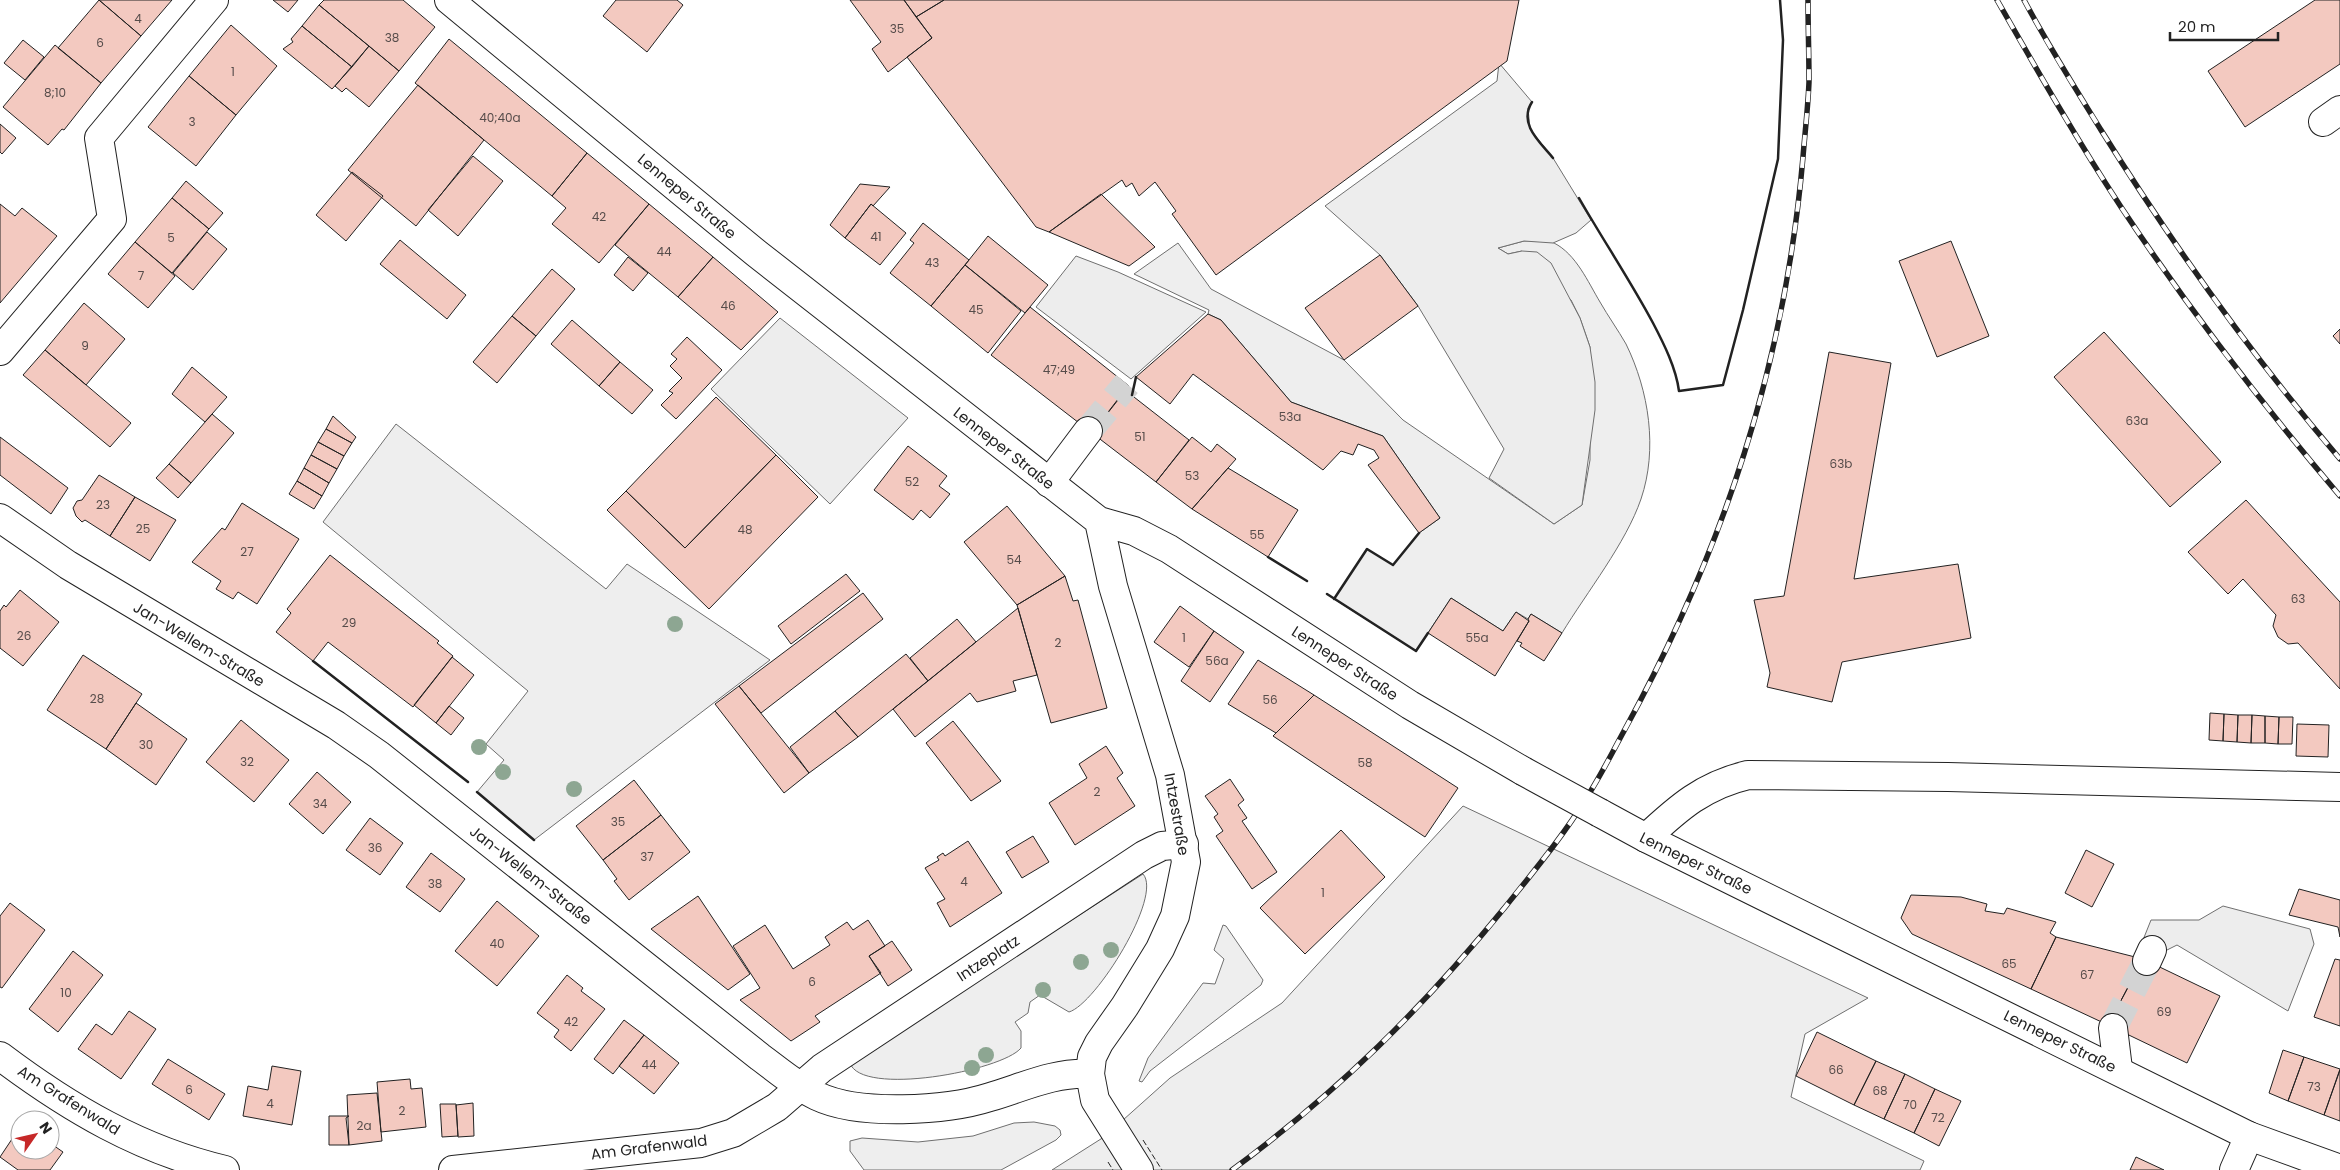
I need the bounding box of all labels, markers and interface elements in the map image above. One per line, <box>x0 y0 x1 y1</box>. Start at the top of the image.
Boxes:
house number: 4 <box>134 10 142 27</box>
scale bar <box>2170 10 2278 42</box>
text: 20 m <box>2178 16 2216 37</box>
house number: 35 <box>890 20 904 37</box>
house number: 38 <box>385 29 399 46</box>
house number: 6 <box>96 34 104 51</box>
house number: 1 <box>231 63 235 80</box>
house number: 8;10 <box>44 84 66 101</box>
house number: 40;40a <box>479 109 521 126</box>
house number: 3 <box>188 113 196 130</box>
street label: Lenneper Straße <box>633 148 741 244</box>
house number: 42 <box>592 208 606 225</box>
house number: 41 <box>870 228 882 245</box>
house number: 5 <box>167 229 175 246</box>
house number: 44 <box>656 243 672 260</box>
house number: 43 <box>925 254 939 271</box>
house number: 7 <box>138 267 145 284</box>
house number: 46 <box>720 297 736 314</box>
house number: 45 <box>968 301 984 318</box>
house number: 9 <box>81 337 89 354</box>
house number: 47;49 <box>1043 361 1075 378</box>
street label: Lenneper Straße <box>949 402 1059 494</box>
house number: 53a <box>1279 408 1301 425</box>
house number: 63a <box>2126 412 2148 429</box>
house number: 51 <box>1134 428 1146 445</box>
house number: 63b <box>1830 455 1852 472</box>
house number: 53 <box>1185 467 1199 484</box>
house number: 52 <box>905 473 919 490</box>
house number: 23 <box>96 496 110 513</box>
house number: 25 <box>136 520 150 537</box>
house number: 48 <box>737 521 753 538</box>
house number: 55 <box>1249 526 1265 543</box>
house number: 27 <box>240 543 254 560</box>
house number: 54 <box>1006 551 1022 568</box>
house number: 63 <box>2291 590 2305 607</box>
street label: Jan-Wellem-Straße <box>129 596 269 692</box>
house number: 29 <box>342 614 356 631</box>
street label: Lenneper Straße <box>1288 621 1402 705</box>
house number: 26 <box>17 627 31 644</box>
house number: 1 <box>1182 629 1186 646</box>
house number: 55a <box>1465 629 1489 646</box>
house number: 2 <box>1055 634 1062 651</box>
house number: 56a <box>1205 652 1229 669</box>
house number: 28 <box>90 690 104 707</box>
house number: 56 <box>1262 691 1278 708</box>
house number: 30 <box>139 736 153 753</box>
house number: 32 <box>240 753 254 770</box>
house number: 58 <box>1357 754 1373 771</box>
street label: Intzestraße <box>1159 771 1195 857</box>
house number: 2 <box>1094 783 1101 800</box>
house number: 34 <box>313 795 328 812</box>
house number: 35 <box>611 813 625 830</box>
street label: Jan-Wellem-Straße <box>466 821 596 929</box>
street label: Lenneper Straße <box>1636 827 1756 899</box>
house number: 36 <box>368 839 382 856</box>
house number: 37 <box>640 848 654 865</box>
house number: 4 <box>960 873 968 890</box>
house number: 38 <box>428 875 442 892</box>
house number: 1 <box>1321 884 1325 901</box>
street label: Intzeplatz <box>952 930 1024 986</box>
house number: 40 <box>489 935 505 952</box>
house number: 65 <box>2001 955 2017 972</box>
house number: 67 <box>2080 966 2095 983</box>
house number: 6 <box>808 973 816 990</box>
house number: 10 <box>60 984 72 1001</box>
house number: 69 <box>2156 1003 2172 1020</box>
street label: Lenneper Straße <box>2000 1005 2120 1077</box>
house number: 42 <box>564 1013 578 1030</box>
house number: 44 <box>641 1056 657 1073</box>
street label: Am Grafenwald <box>14 1060 124 1140</box>
house number: 66 <box>1828 1061 1844 1078</box>
house number: 73 <box>2307 1078 2321 1095</box>
house number: 6 <box>185 1081 193 1098</box>
house number: 68 <box>1872 1082 1888 1099</box>
house number: 4 <box>266 1095 274 1112</box>
house number: 70 <box>1903 1096 1917 1113</box>
house number: 2 <box>399 1102 406 1119</box>
house number: 72 <box>1931 1109 1945 1126</box>
north arrow <box>10 1110 60 1160</box>
house number: 2a <box>356 1117 372 1134</box>
text: N <box>35 1118 57 1138</box>
street label: Am Grafenwald <box>590 1129 708 1165</box>

